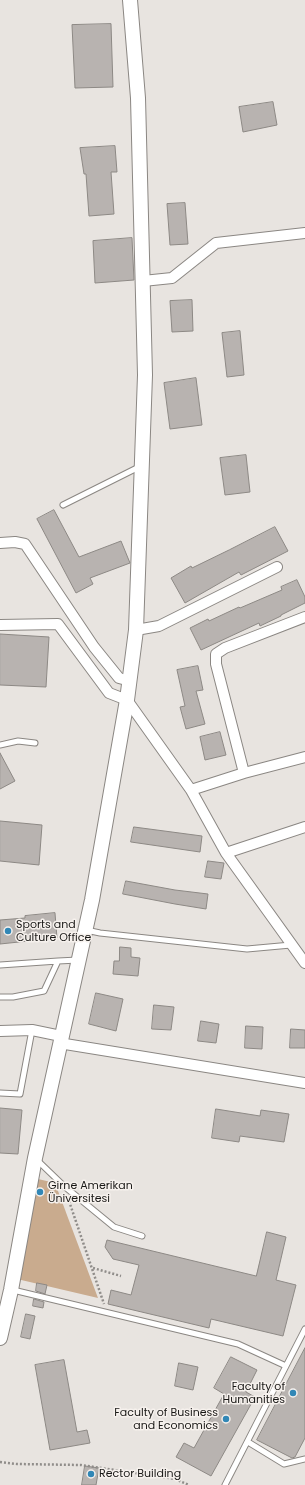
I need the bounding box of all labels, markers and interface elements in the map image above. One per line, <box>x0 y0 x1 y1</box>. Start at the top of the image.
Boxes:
place label: Sports and Culture Office <box>16 918 91 944</box>
marker: Sports and Culture Office <box>3 926 13 936</box>
place label: Girne Amerikan Üniversitesi <box>48 1179 133 1205</box>
marker: Girne Amerikan Üniversitesi <box>35 1187 45 1197</box>
place label: Faculty of Humanities <box>223 1380 285 1406</box>
marker: Faculty of Humanities <box>288 1388 298 1398</box>
place label: Faculty of Business and Economics <box>114 1406 218 1432</box>
marker: Faculty of Business and Economics <box>221 1414 231 1424</box>
place label: Rector Building <box>99 1467 181 1481</box>
marker: Rector Building <box>86 1469 96 1479</box>

